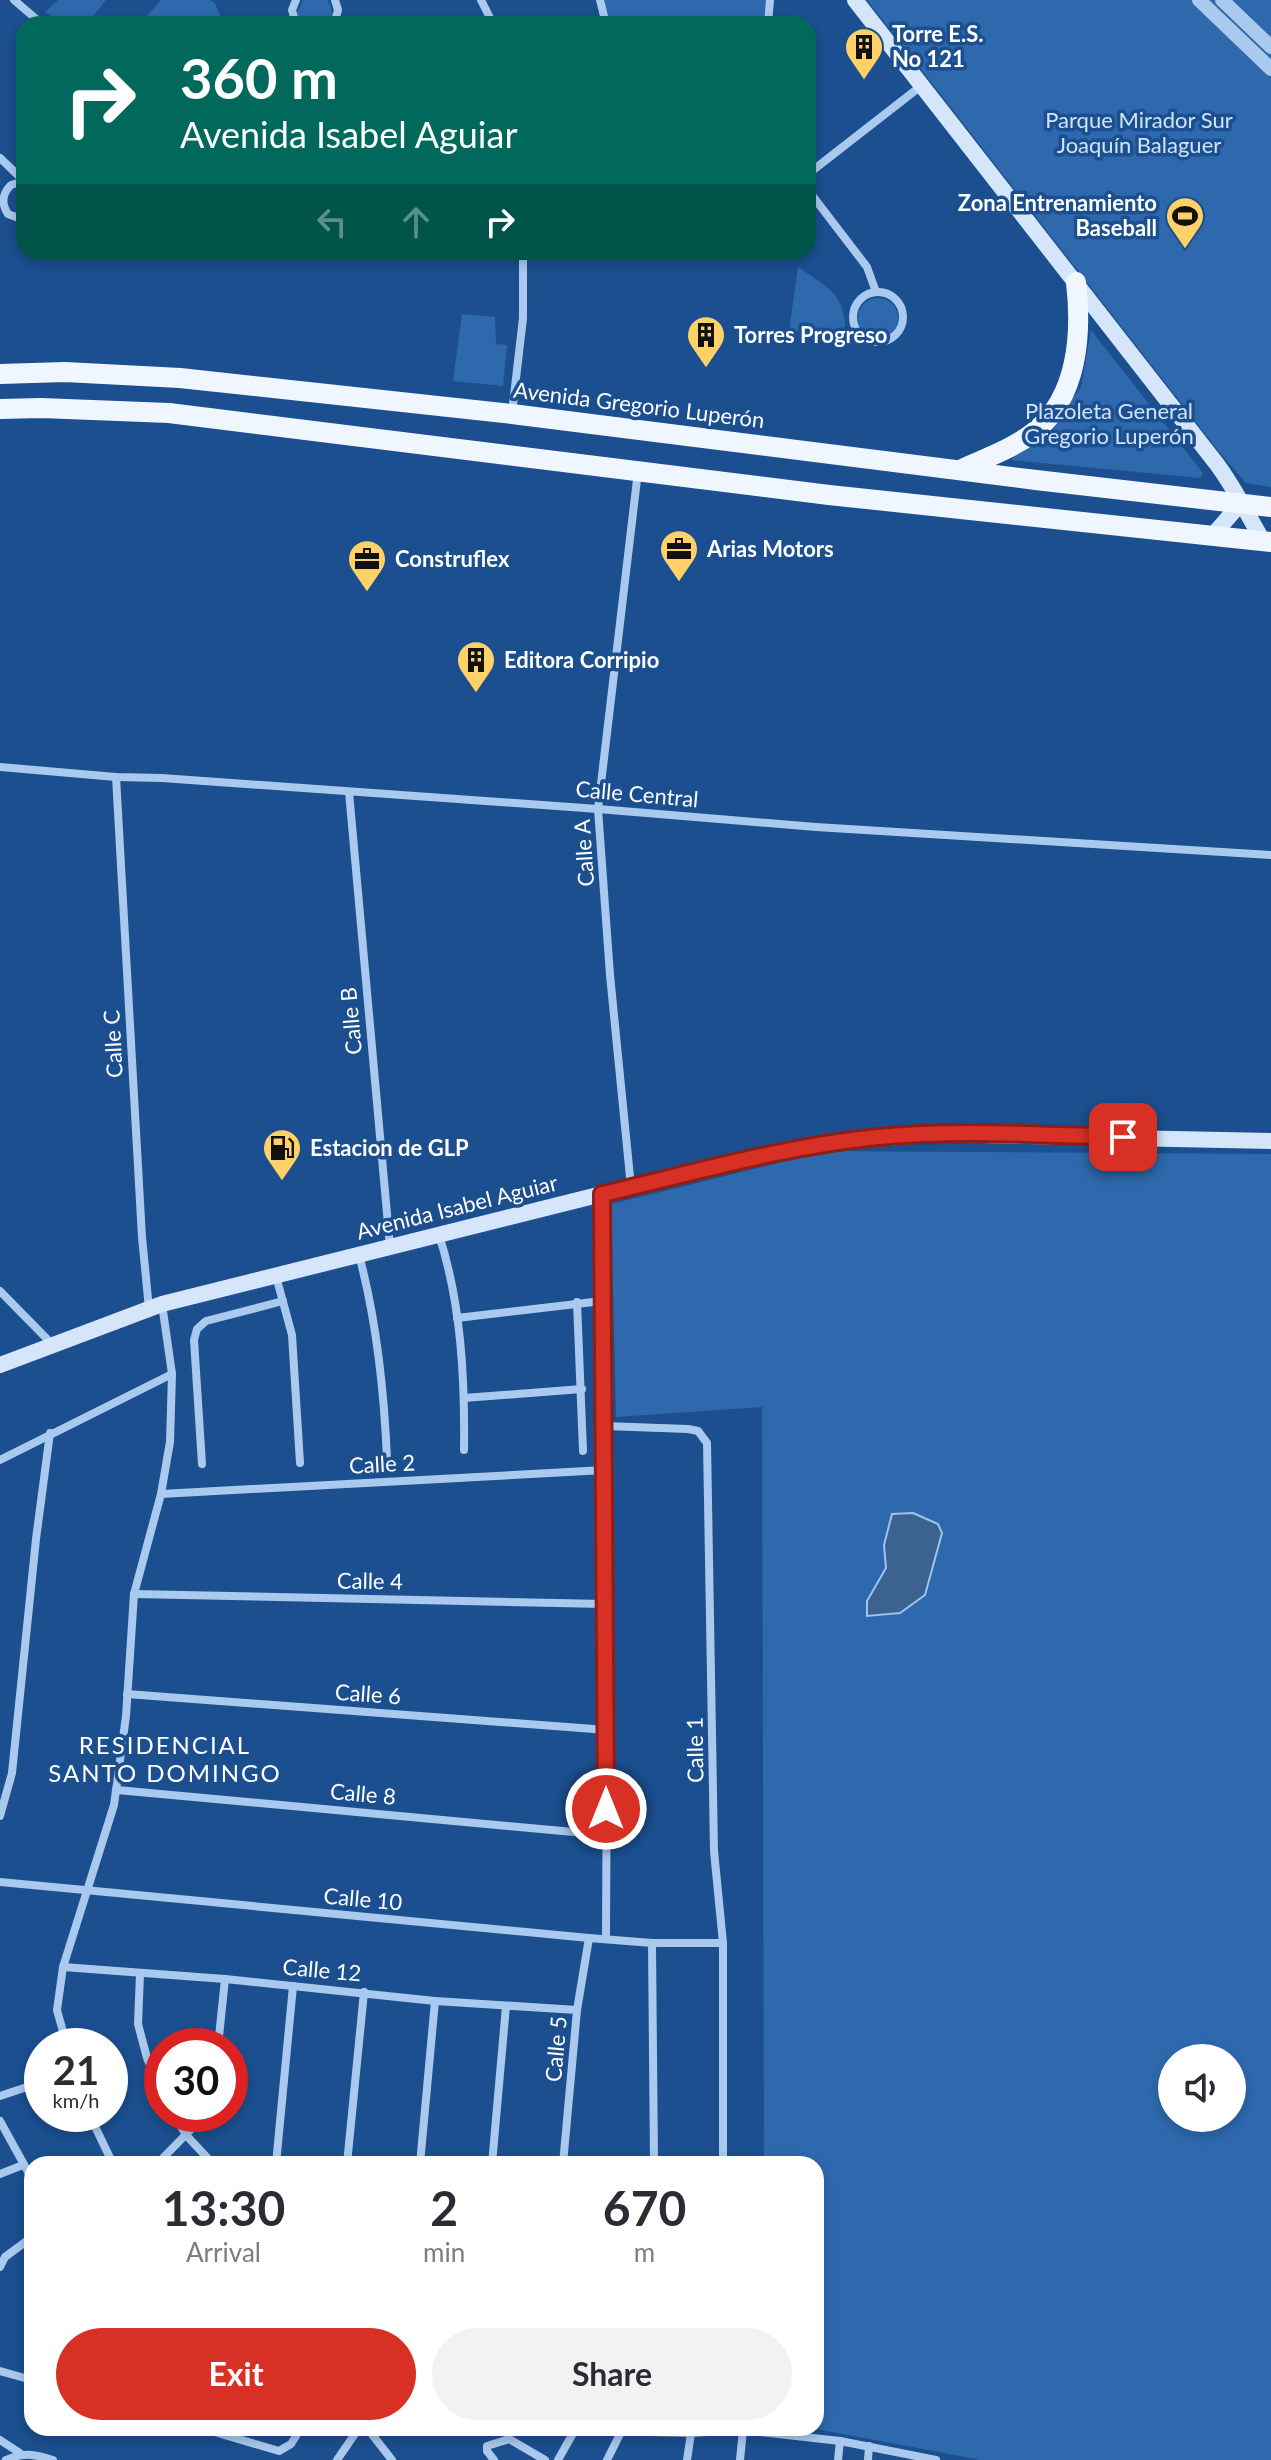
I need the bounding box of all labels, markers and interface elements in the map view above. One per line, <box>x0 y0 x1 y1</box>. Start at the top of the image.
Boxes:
place label: Torre E.S. No 121 <box>892 20 984 72</box>
building icon: Torre E.S. No 121 <box>843 26 885 81</box>
text: 360 m <box>180 44 338 111</box>
icon: right <box>48 48 152 152</box>
park label: Parque Mirador Sur Joaquín Balaguer <box>1045 106 1233 158</box>
text: Avenida Isabel Aguiar <box>180 112 518 156</box>
place label: Zona Entrenamiento Baseball <box>958 189 1157 241</box>
sports icon: Zona Entrenamiento Baseball <box>1164 195 1206 250</box>
icon: left <box>310 200 354 244</box>
icon: ahead <box>394 200 438 244</box>
icon: right <box>478 200 522 244</box>
building icon: Torres Progreso <box>685 314 727 369</box>
place label: Torres Progreso <box>734 321 887 348</box>
street label: Avenida Gregorio Luperón <box>512 376 766 433</box>
park label: Plazoleta General Gregorio Luperón <box>1024 397 1194 449</box>
office icon: Arias Motors <box>658 528 700 583</box>
place label: Arias Motors <box>706 535 834 562</box>
office icon: Construflex <box>346 538 388 593</box>
place label: Construflex <box>395 545 510 572</box>
building icon: Editora Corripio <box>455 639 497 694</box>
place label: Editora Corripio <box>504 646 659 673</box>
street label: Calle Central <box>574 775 700 812</box>
street label: Calle A <box>568 818 599 888</box>
street label: Calle B <box>334 986 367 1056</box>
street label: Calle C <box>97 1009 128 1079</box>
pin <box>1089 1103 1157 1171</box>
icon: arrive <box>1101 1115 1145 1159</box>
fuel station icon: Estacion de GLP <box>261 1127 303 1182</box>
place label: Estacion de GLP <box>310 1134 469 1161</box>
street label: Avenida Isabel Aguiar <box>354 1168 560 1245</box>
street label: Calle 2 <box>348 1448 416 1479</box>
street label: Calle 4 <box>337 1566 403 1595</box>
street label: Calle 6 <box>334 1678 402 1709</box>
street label: Calle 1 <box>680 1717 709 1783</box>
district label: RESIDENCIAL SANTO DOMINGO <box>48 1730 282 1787</box>
position arrow <box>564 1767 648 1851</box>
street label: Calle 8 <box>329 1777 397 1810</box>
street label: Calle 10 <box>323 1882 404 1915</box>
street label: Calle 12 <box>282 1953 362 1986</box>
street label: Calle 5 <box>539 2015 572 2083</box>
speed limit sign: 30 <box>144 2028 248 2132</box>
map controls <box>1158 2044 1246 2132</box>
button: sound <box>1158 2044 1246 2132</box>
text: 21 <box>53 2046 99 2094</box>
text: km/h <box>53 2088 99 2112</box>
text: 13:30 <box>162 2179 285 2236</box>
text: 2 <box>430 2179 458 2236</box>
text: 670 <box>603 2179 686 2236</box>
text: Arrival <box>186 2236 261 2268</box>
text: min <box>423 2236 465 2268</box>
text: m <box>634 2236 655 2268</box>
button: Exit <box>56 2328 416 2420</box>
button: Share <box>432 2328 792 2420</box>

